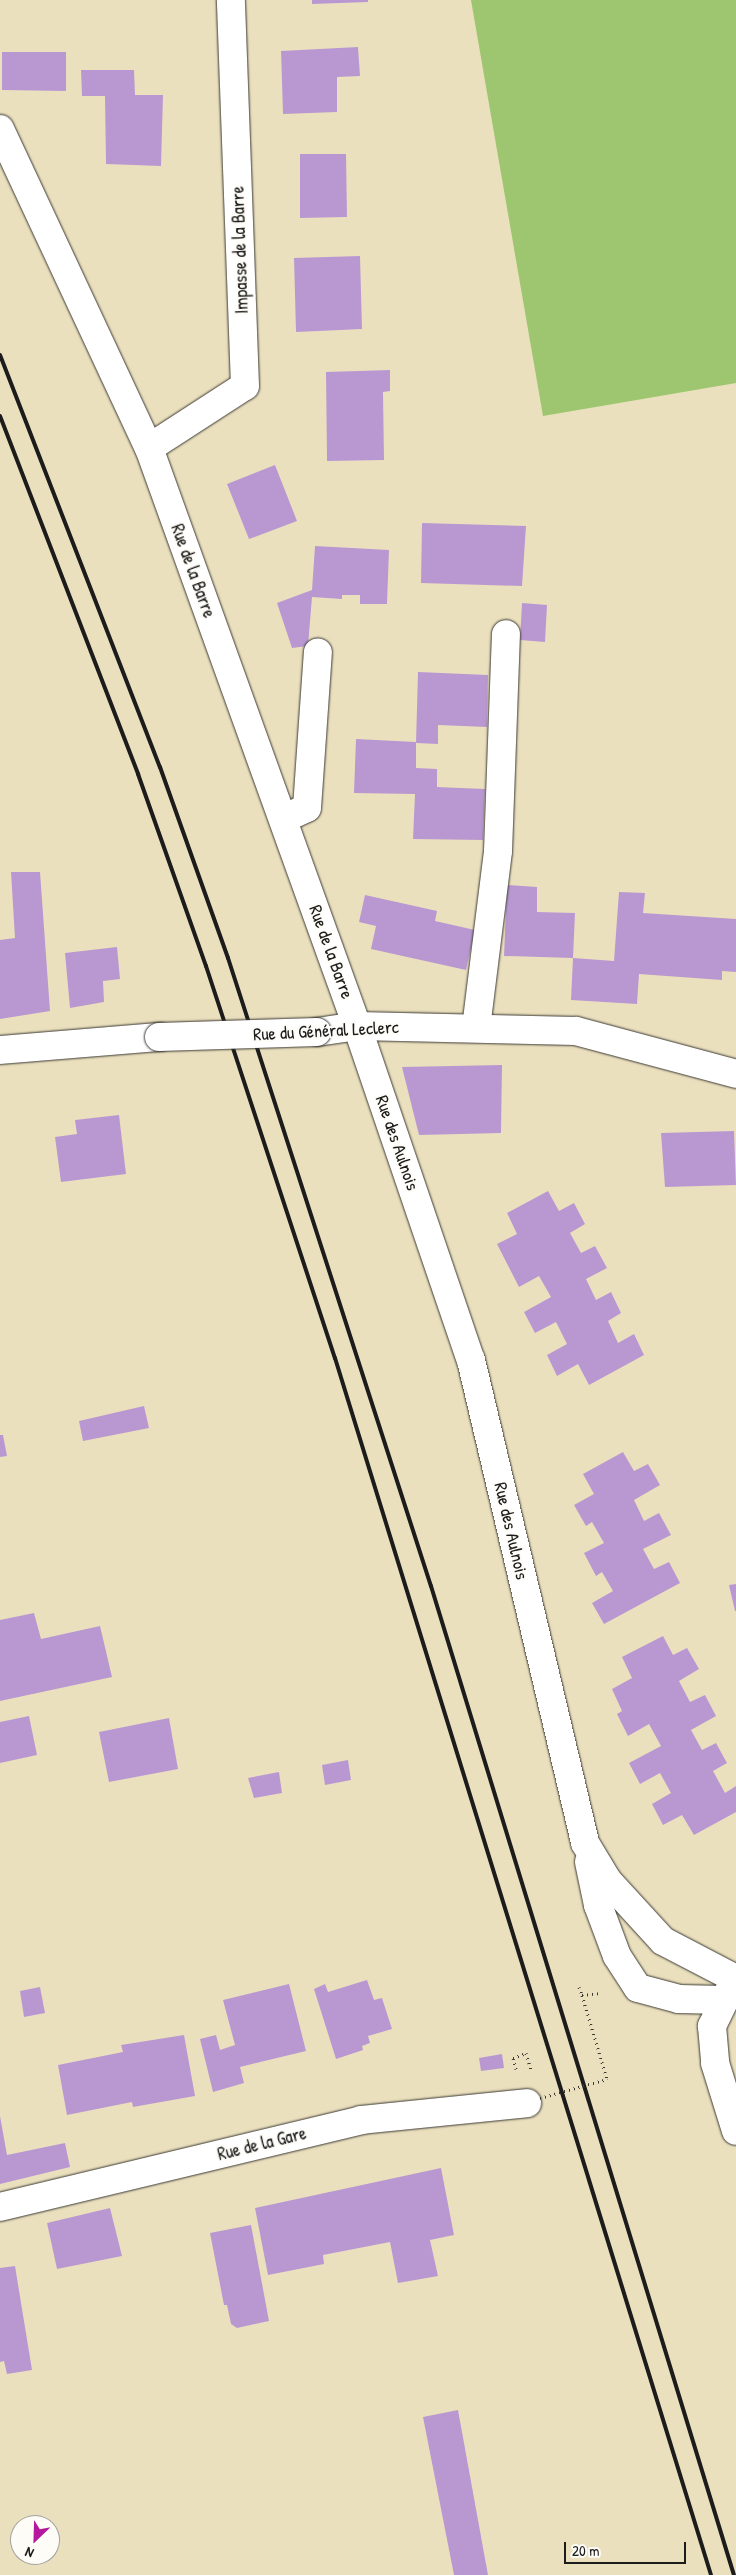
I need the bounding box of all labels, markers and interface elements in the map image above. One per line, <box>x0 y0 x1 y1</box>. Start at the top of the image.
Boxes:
street label: Impasse de la Barre <box>227 186 253 314</box>
street label: Rue de la Barre <box>166 521 220 621</box>
street label: Rue de la Barre <box>304 902 358 1002</box>
street label: Rue du Général Leclerc <box>253 1016 399 1046</box>
street label: Rue des Aulnois <box>371 1093 423 1193</box>
street label: Rue des Aulnois <box>489 1480 533 1582</box>
street label: Rue de la Gare <box>215 2123 309 2165</box>
north arrow <box>10 2515 60 2565</box>
scale bar <box>566 2532 688 2564</box>
text: 20 m <box>572 2540 599 2561</box>
text: N <box>22 2543 36 2563</box>

